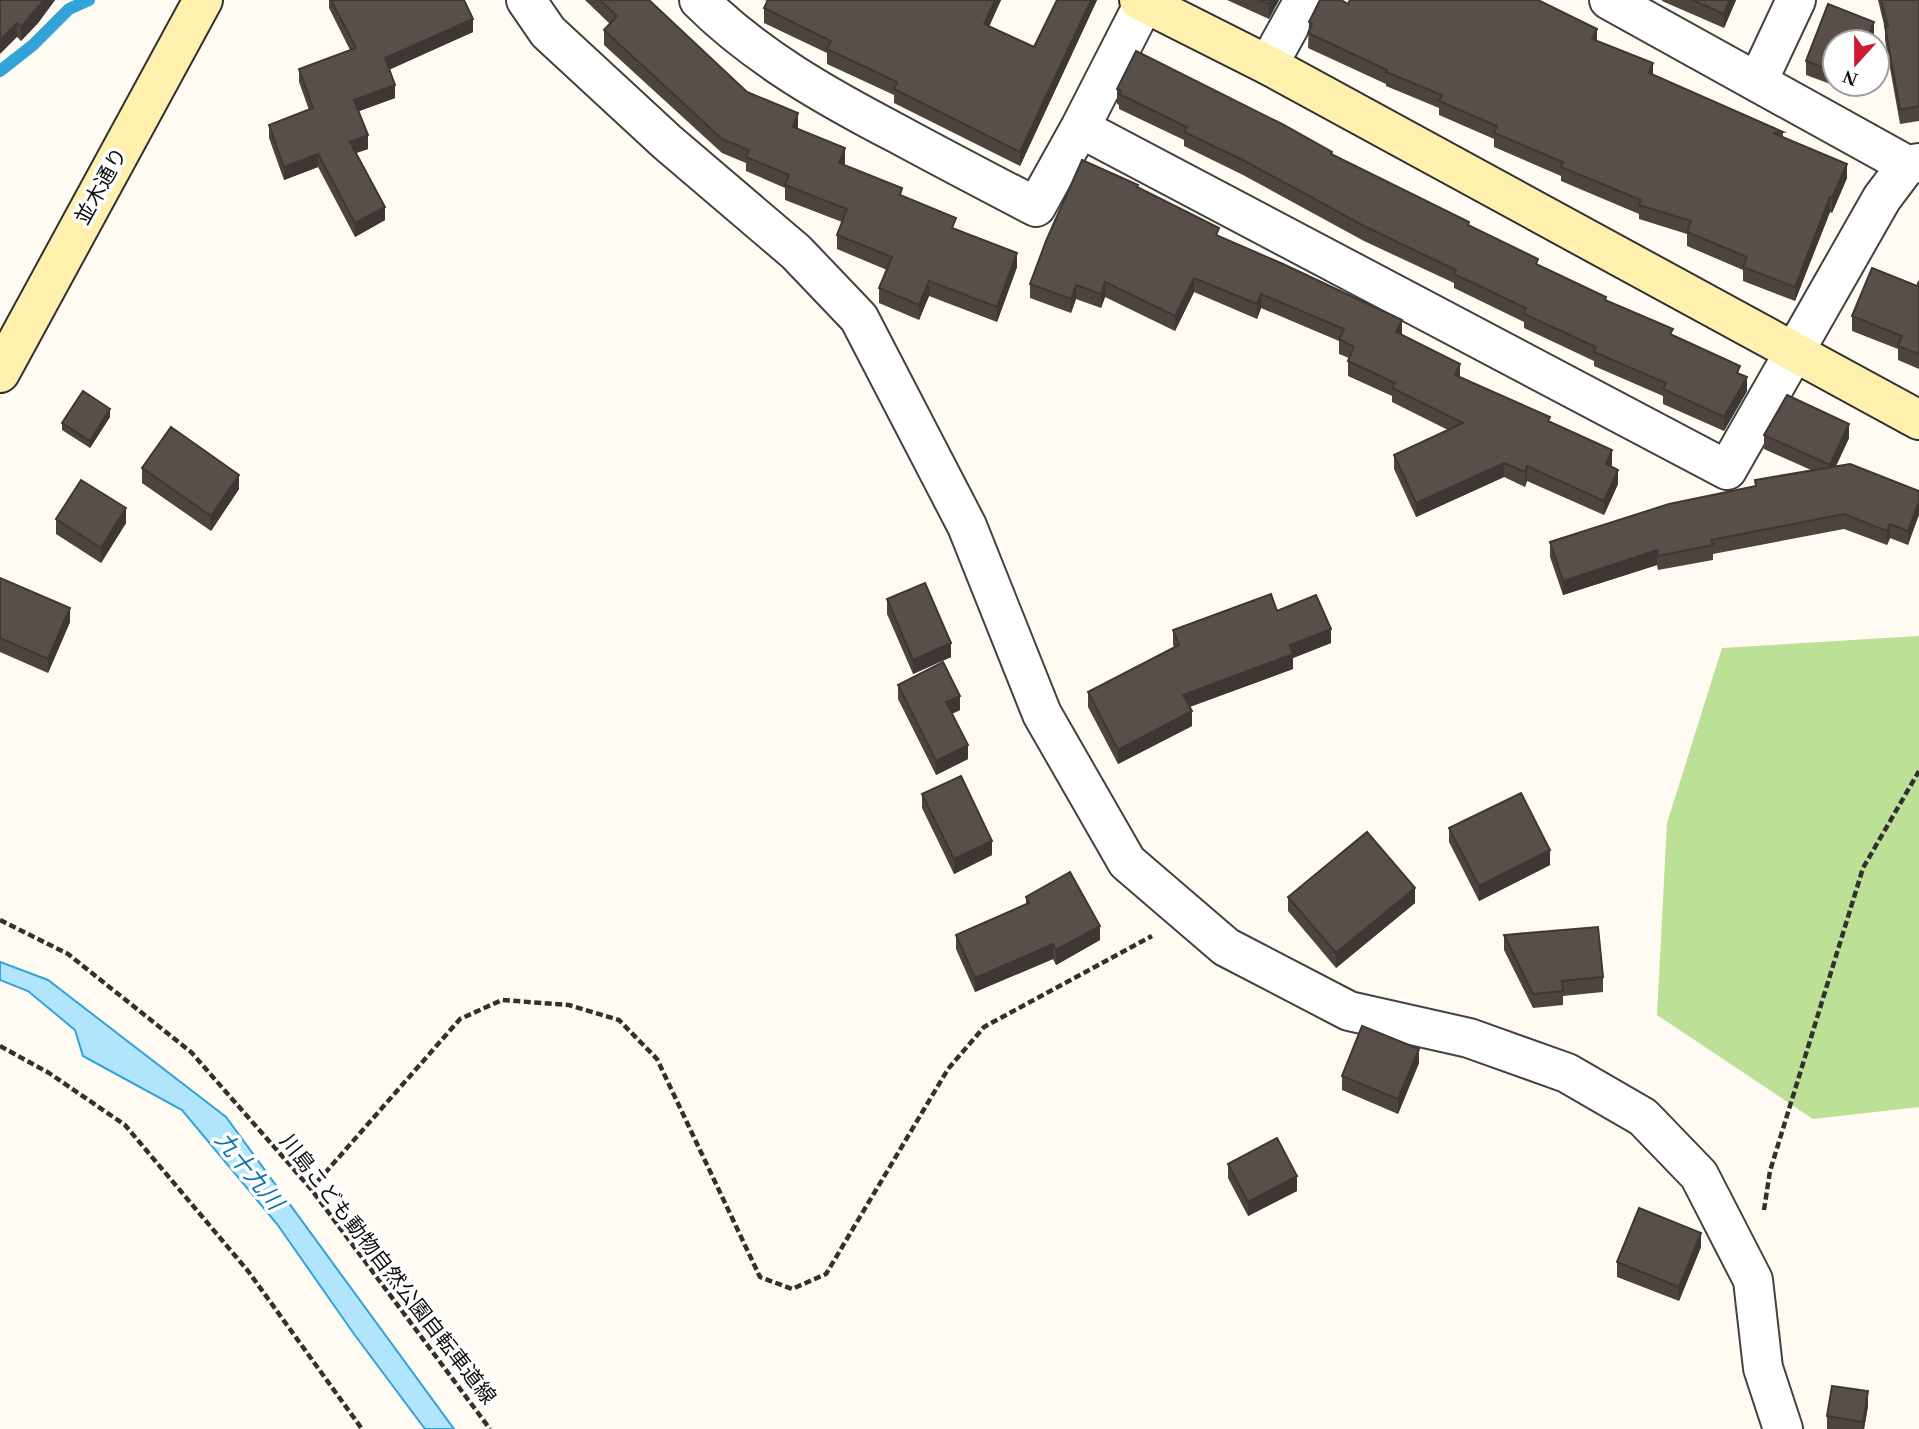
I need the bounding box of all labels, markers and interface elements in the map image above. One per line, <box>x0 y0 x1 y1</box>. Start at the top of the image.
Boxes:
north arrow <box>1821 28 1891 98</box>
text: N <box>1840 66 1860 91</box>
street label: 並木通り <box>70 143 132 229</box>
water label: 九十九川 <box>210 1127 290 1217</box>
street label: 川島こども動物自然公園自転車道線 <box>275 1129 501 1409</box>

